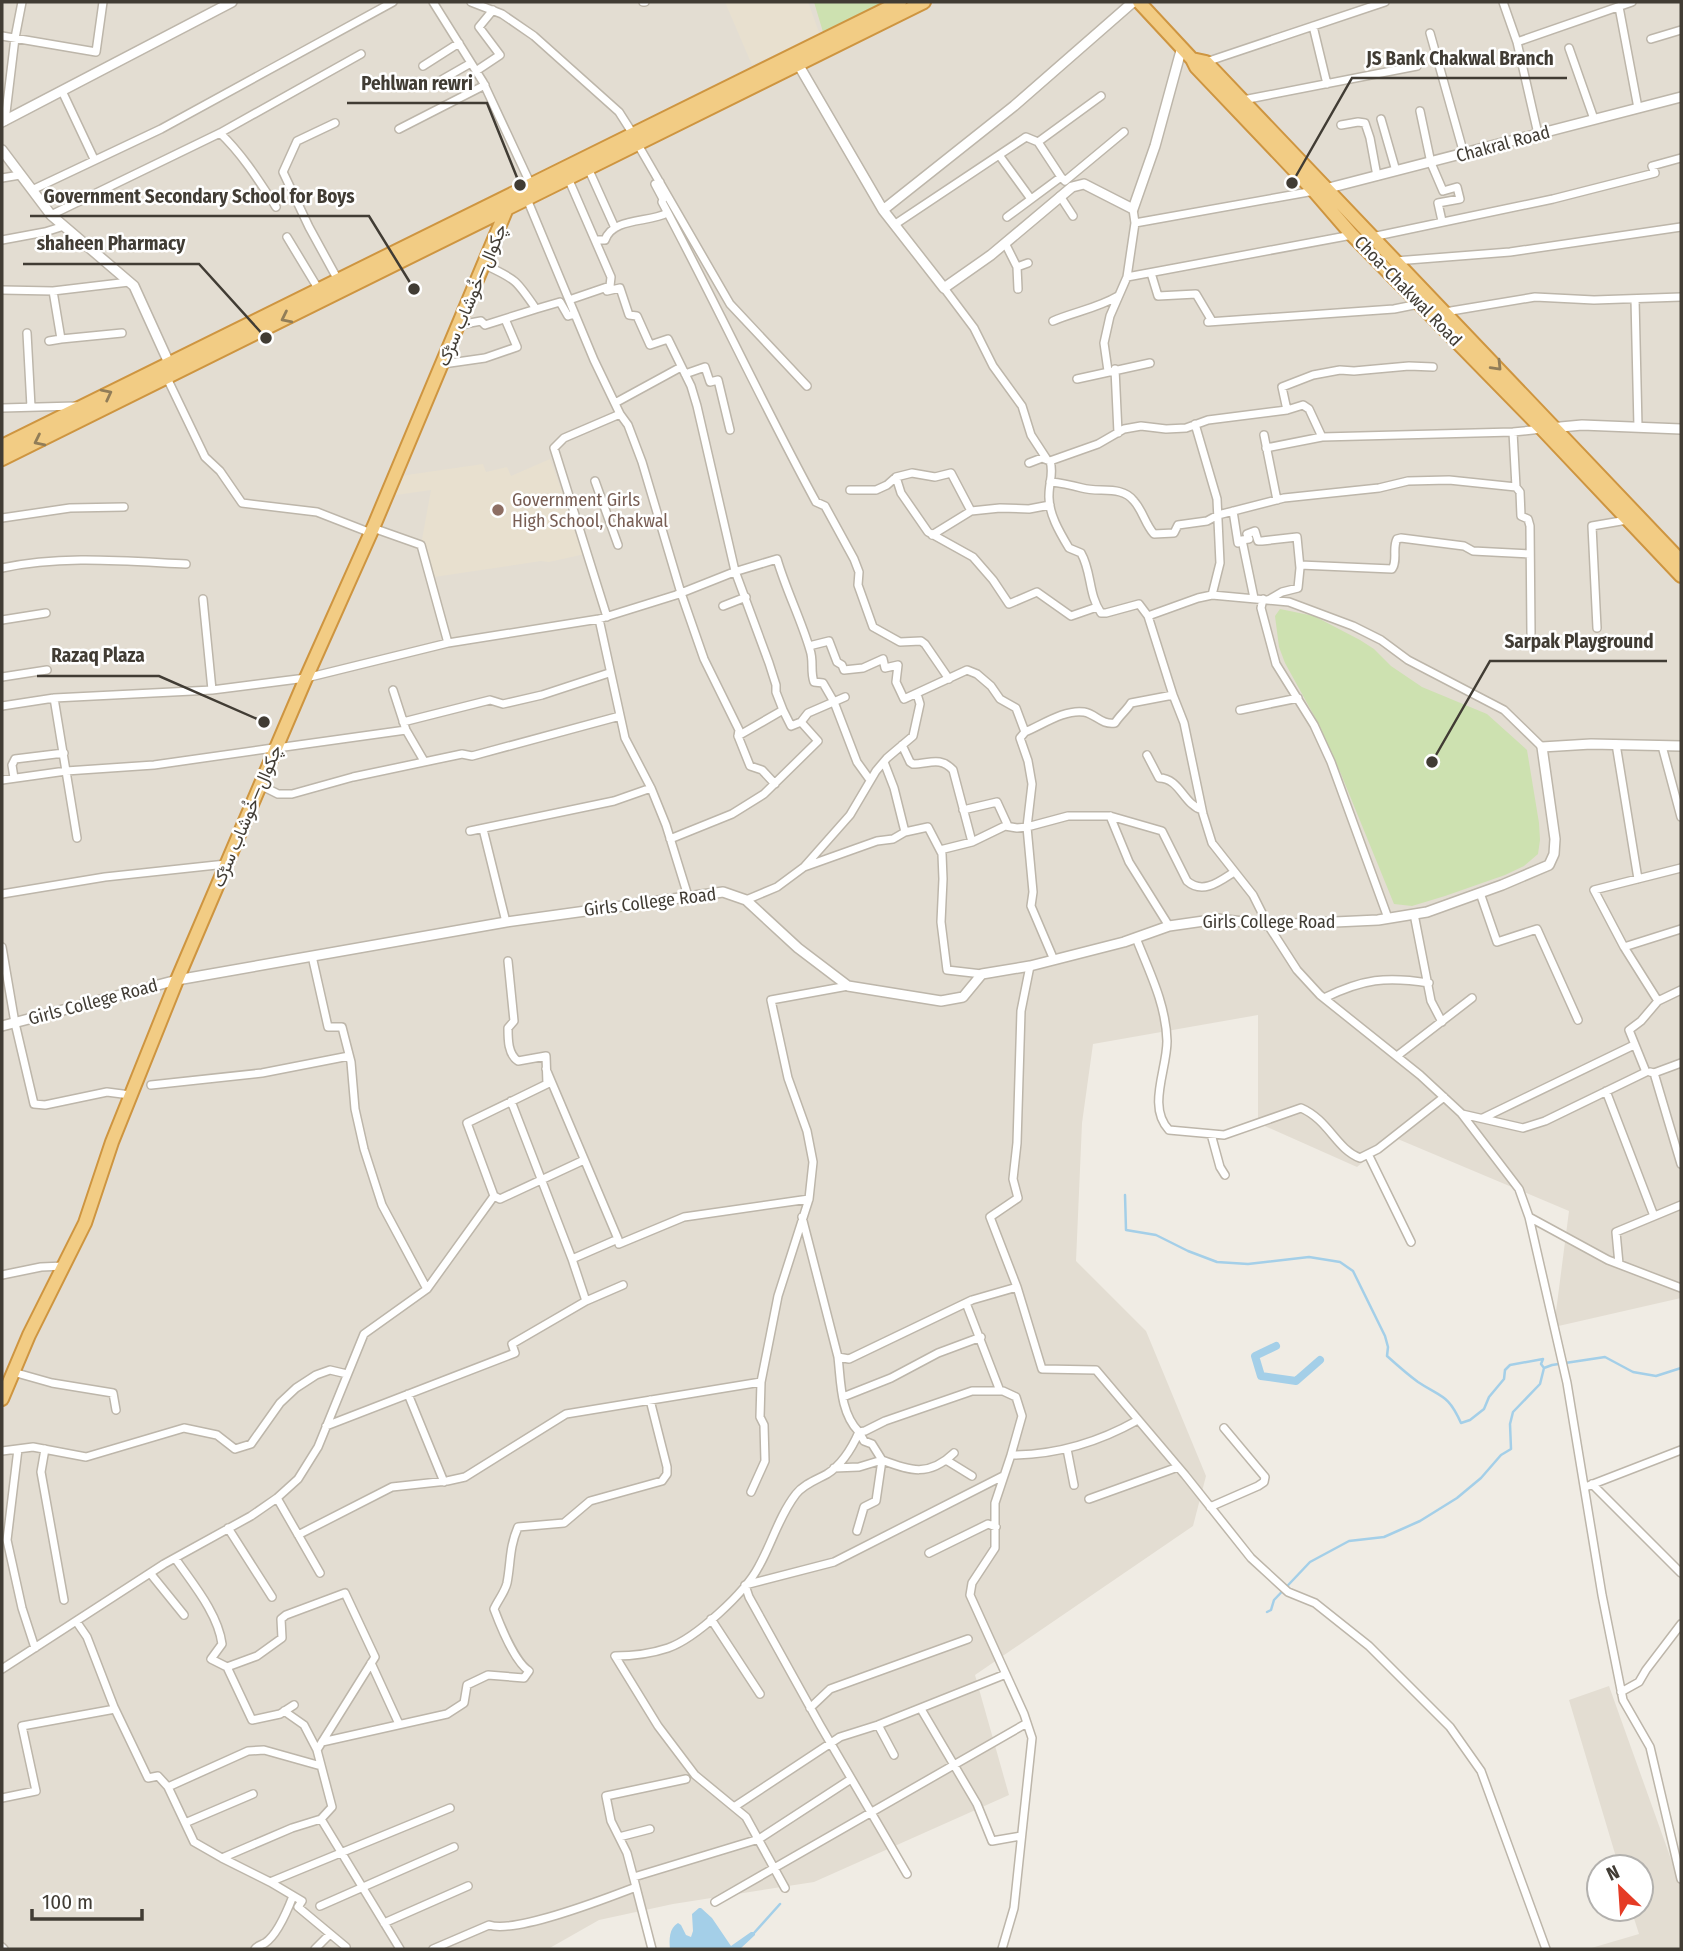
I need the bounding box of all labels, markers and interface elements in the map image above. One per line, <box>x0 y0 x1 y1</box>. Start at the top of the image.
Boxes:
callout: JS Bank Chakwal Branch <box>1352 38 1567 78</box>
text: JS Bank Chakwal Branch <box>1365 47 1554 70</box>
callout: Pehlwan rewri <box>347 63 487 103</box>
text: Pehlwan rewri <box>361 72 473 95</box>
street label: Chakral Road <box>1454 121 1552 167</box>
callout: Government Secondary School for Boys <box>30 176 369 216</box>
text: Government Secondary School for Boys <box>44 185 355 208</box>
street label: چکوال—خُوشاب سڑک <box>432 221 513 370</box>
callout: shaheen Pharmacy <box>23 224 199 264</box>
street label: Choa-Chakwal Road <box>1350 231 1466 351</box>
text: shaheen Pharmacy <box>37 232 186 255</box>
one-way arrow <box>281 310 293 324</box>
one-way arrow <box>1489 358 1502 371</box>
one-way arrow <box>100 389 112 402</box>
one-way arrow <box>34 433 46 447</box>
place label: Government Girls High School, Chakwal <box>512 489 668 532</box>
marker: Government Girls High School, Chakwal <box>490 502 506 518</box>
callout: Sarpak Playground <box>1490 621 1667 661</box>
text: Sarpak Playground <box>1504 630 1654 653</box>
callout: Razaq Plaza <box>37 636 159 676</box>
text: Razaq Plaza <box>51 644 145 667</box>
street label: چکوال—خُوشاب سڑک <box>207 742 288 891</box>
street label: Girls College Road <box>583 883 717 921</box>
street label: Girls College Road <box>1203 911 1335 933</box>
street label: Girls College Road <box>26 974 160 1030</box>
north arrow <box>1585 1853 1655 1923</box>
text: N <box>1603 1860 1623 1886</box>
scale bar <box>32 1878 142 1922</box>
text: 100 m <box>42 1889 93 1915</box>

